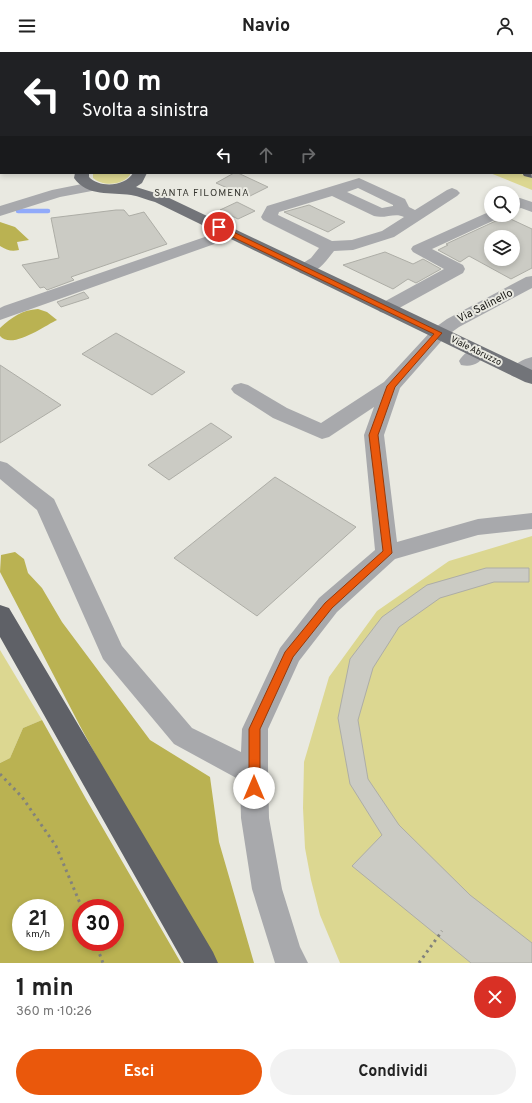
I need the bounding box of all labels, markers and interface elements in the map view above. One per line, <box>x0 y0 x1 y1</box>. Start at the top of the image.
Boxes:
icon: menu <box>16 15 38 37</box>
text: Navio <box>242 15 290 38</box>
icon: person <box>494 15 516 37</box>
text: 100 m <box>82 65 162 101</box>
icon: left <box>16 68 68 120</box>
text: Svolta a sinistra <box>82 100 209 123</box>
icon: left <box>213 144 235 166</box>
icon: ahead <box>255 144 277 166</box>
icon: right <box>297 144 319 166</box>
map controls <box>484 186 520 266</box>
button: search <box>484 186 520 222</box>
district label: SANTA FILOMENA <box>154 187 250 200</box>
pin <box>202 210 236 244</box>
icon: arrive <box>208 216 230 238</box>
button: layers <box>484 230 520 266</box>
street label: Via Salinello <box>455 286 515 326</box>
street label: Viale Abruzzo <box>449 334 503 368</box>
position arrow <box>233 767 275 809</box>
speed limit sign: 30 <box>72 899 124 951</box>
text: 21 <box>28 907 48 933</box>
text: km/h <box>26 928 50 941</box>
text: 1 min <box>16 974 74 1004</box>
button: close <box>474 976 516 1018</box>
text: 360 m · 10:26 <box>16 1004 92 1020</box>
button: Esci <box>16 1049 262 1095</box>
button: Condividi <box>270 1049 516 1095</box>

